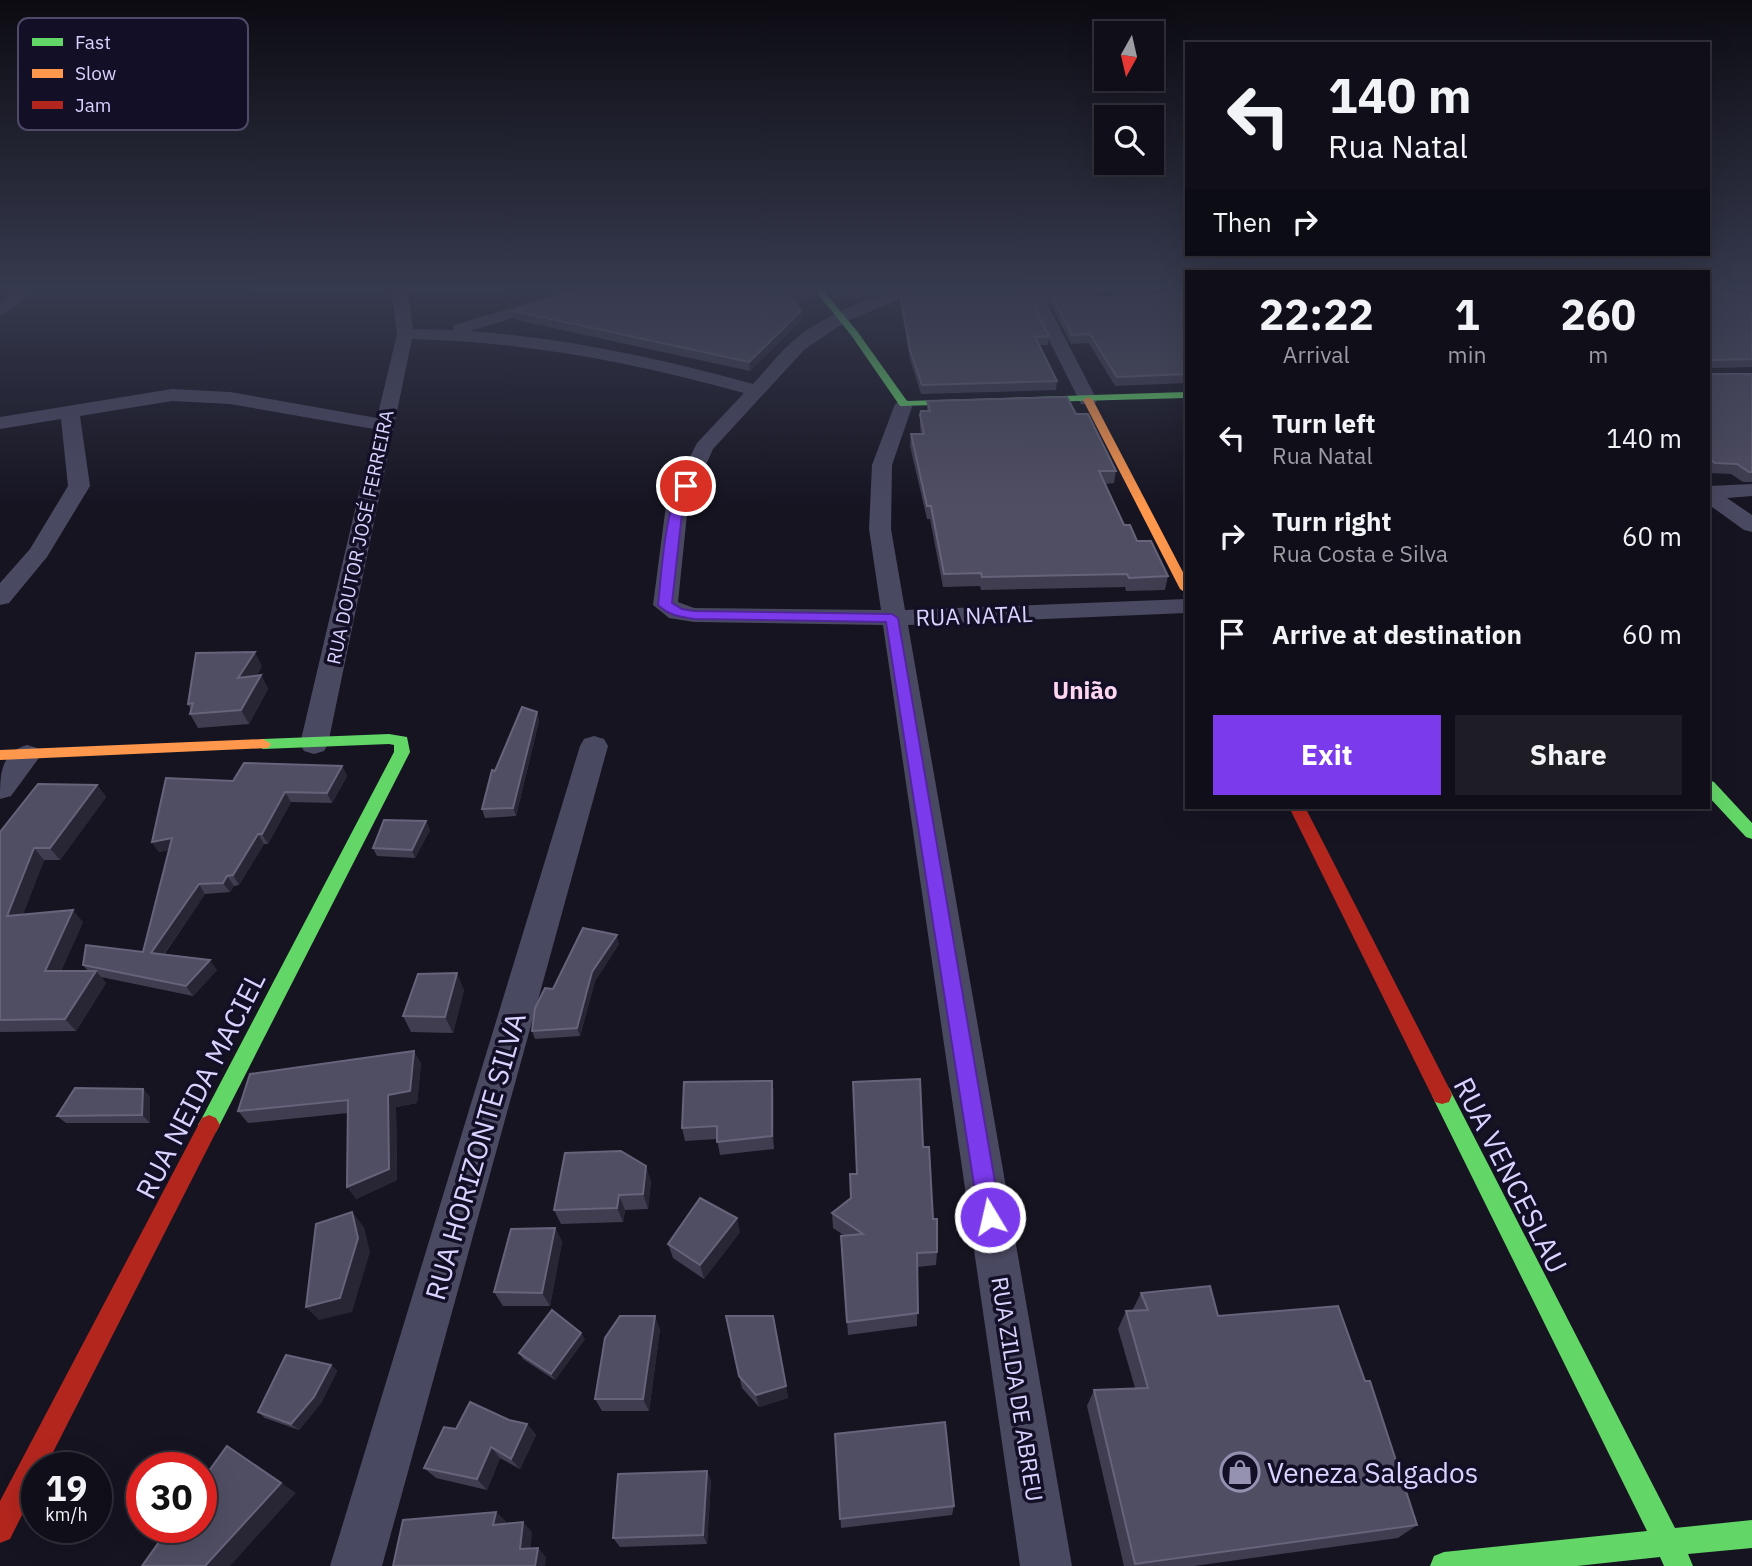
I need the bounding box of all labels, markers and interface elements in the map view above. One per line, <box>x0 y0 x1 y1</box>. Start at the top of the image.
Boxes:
legend <box>18 18 248 130</box>
north arrow <box>1094 21 1164 91</box>
map controls <box>1094 21 1164 175</box>
text: Fast <box>75 30 111 54</box>
text: Slow <box>75 61 116 85</box>
text: 140 m <box>1328 63 1472 126</box>
icon: left <box>1213 70 1304 161</box>
text: Jam <box>75 93 111 117</box>
button: search <box>1094 105 1164 175</box>
text: Rua Natal <box>1328 125 1468 167</box>
icon: right <box>1286 203 1324 241</box>
text: Then <box>1213 205 1272 239</box>
text: 22:22 <box>1259 287 1374 342</box>
text: 1 <box>1454 287 1480 342</box>
text: 260 <box>1560 287 1636 342</box>
text: Arrival <box>1283 339 1350 369</box>
text: min <box>1448 339 1486 369</box>
text: m <box>1588 339 1608 369</box>
text: Turn left <box>1272 406 1375 440</box>
street label: RUA DOUTOR JOSÉ FERREIRA <box>321 407 399 667</box>
icon: left <box>1213 419 1251 457</box>
text: 140 m <box>1606 421 1682 455</box>
text: Rua Natal <box>1272 440 1373 470</box>
pin <box>656 456 716 516</box>
icon: arrive <box>667 467 705 505</box>
text: Turn right <box>1272 504 1391 538</box>
icon: right <box>1213 517 1251 555</box>
text: 60 m <box>1622 519 1682 553</box>
text: Rua Costa e Silva <box>1272 538 1448 568</box>
street label: RUA NATAL <box>915 598 1033 632</box>
icon: arrive <box>1213 615 1251 653</box>
text: Arrive at destination <box>1272 617 1522 651</box>
text: 60 m <box>1622 617 1682 651</box>
district label: União <box>1052 674 1118 706</box>
button: Exit <box>1213 715 1441 795</box>
button: Share <box>1455 715 1682 795</box>
street label: RUA NEIDA MACIEL <box>127 965 273 1205</box>
street label: RUA HORIZONTE SILVA <box>416 1008 534 1304</box>
street label: RUA VENCESLAU <box>1446 1071 1576 1279</box>
position arrow <box>953 1180 1027 1254</box>
street label: RUA ZILDA DE ABREU <box>985 1275 1051 1503</box>
shop icon: Veneza Salgados <box>1219 1451 1261 1493</box>
speed limit sign: 30 <box>126 1452 217 1543</box>
place label: Veneza Salgados <box>1267 1454 1478 1491</box>
text: 19 <box>45 1465 88 1511</box>
text: km/h <box>45 1503 88 1526</box>

